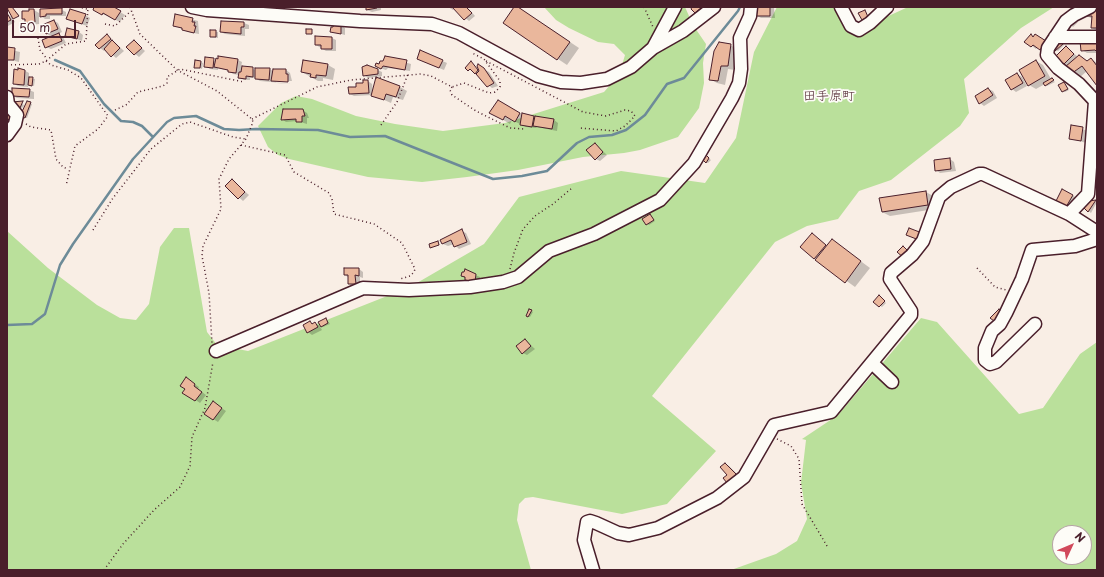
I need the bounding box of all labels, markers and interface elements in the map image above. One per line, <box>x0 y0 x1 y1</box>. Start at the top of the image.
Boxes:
scale bar <box>14 12 78 38</box>
text: 50 m <box>19 18 50 36</box>
district label: 田手原町 <box>803 88 855 104</box>
north arrow <box>1052 525 1092 565</box>
text: N <box>1071 528 1089 546</box>

